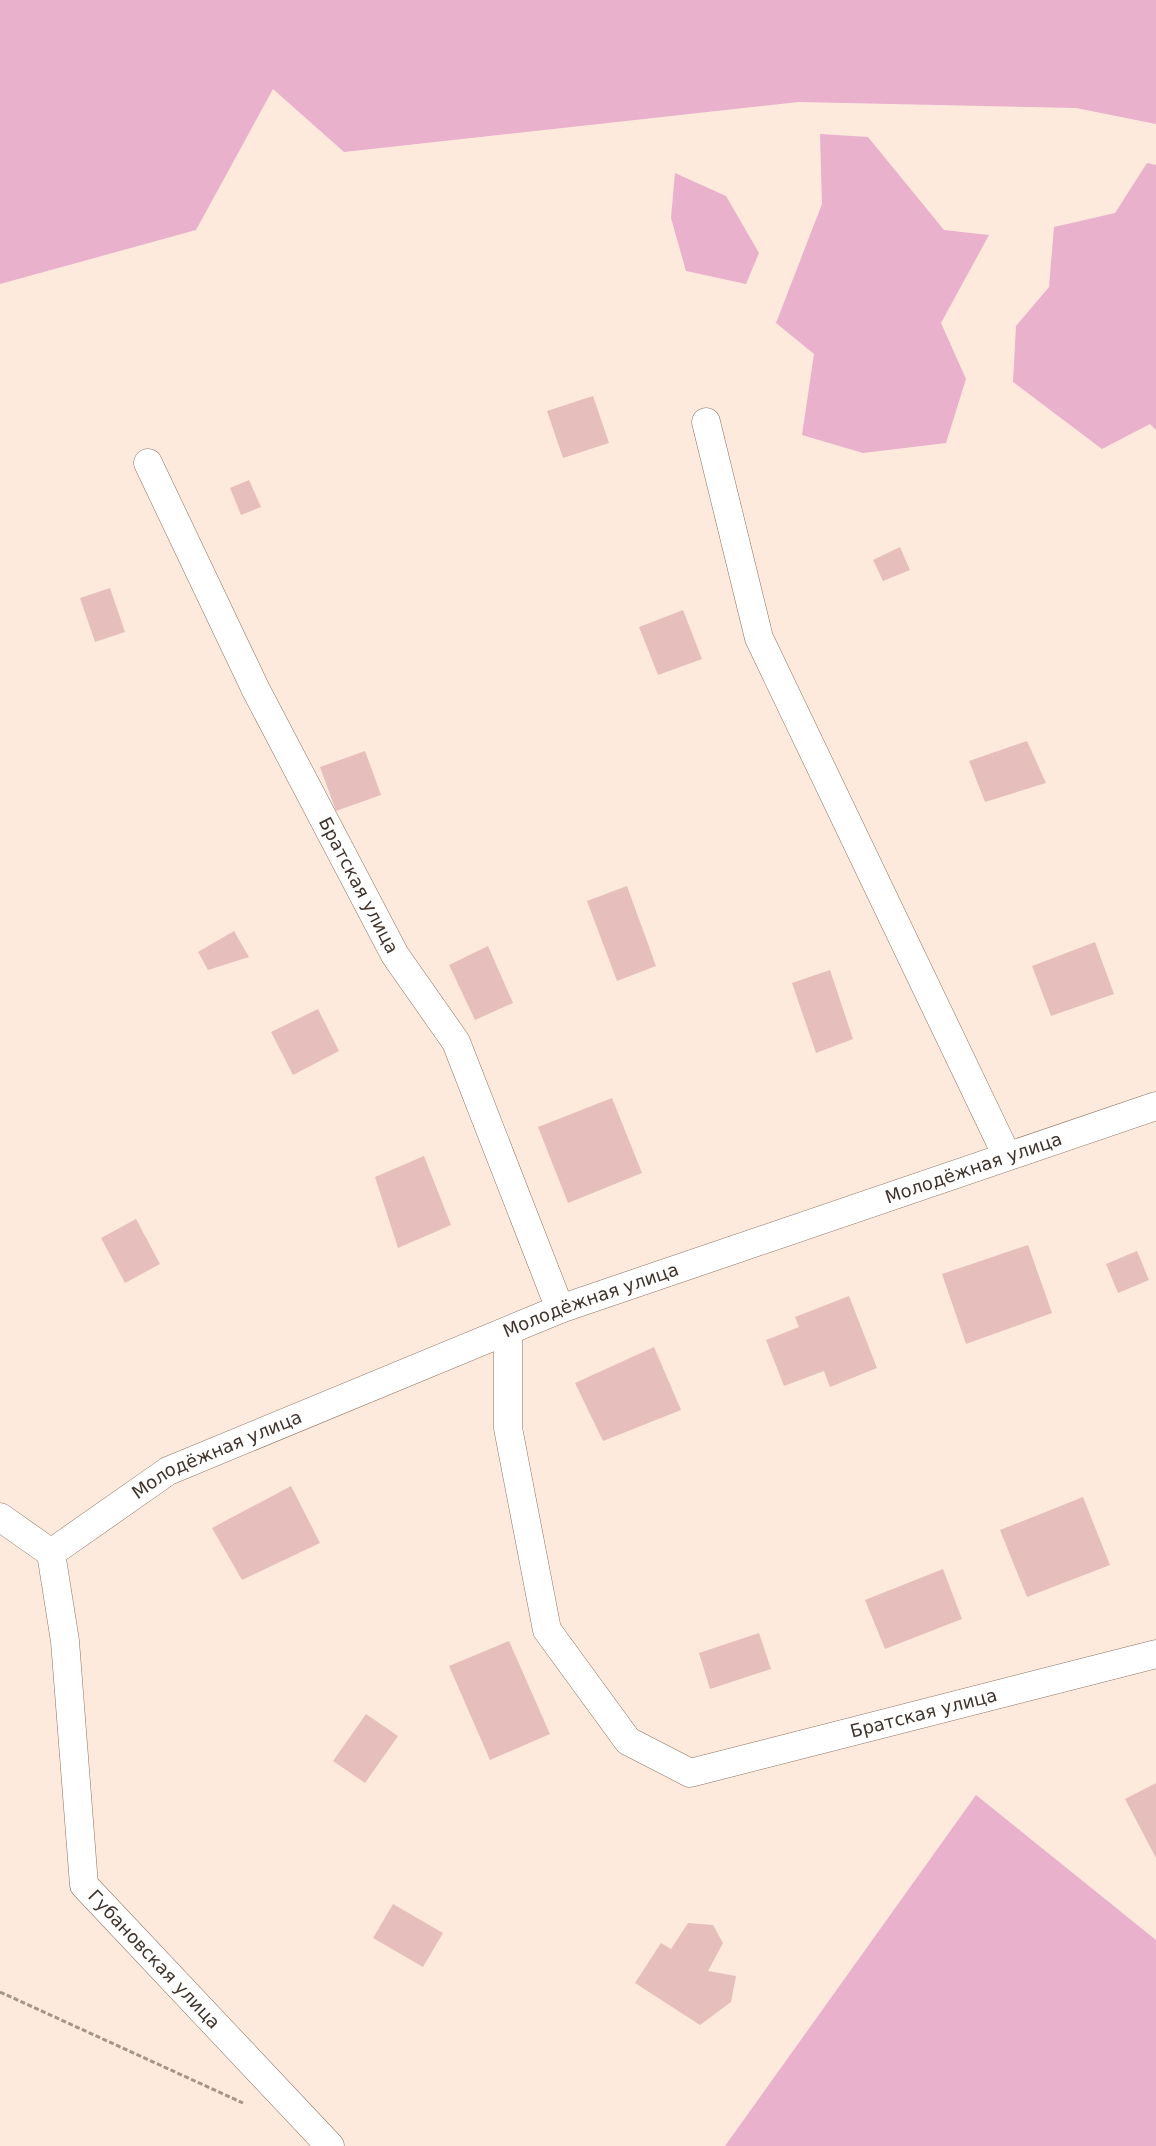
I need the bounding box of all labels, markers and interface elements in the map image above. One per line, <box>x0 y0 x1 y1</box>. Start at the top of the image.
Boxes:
street label: Братская улица <box>315 813 403 957</box>
street label: Молодёжная улица <box>882 1128 1065 1207</box>
street label: Молодёжная улица <box>500 1258 681 1341</box>
street label: Молодёжная улица <box>128 1406 305 1503</box>
street label: Братская улица <box>848 1684 999 1742</box>
street label: Губановская улица <box>84 1885 225 2033</box>

